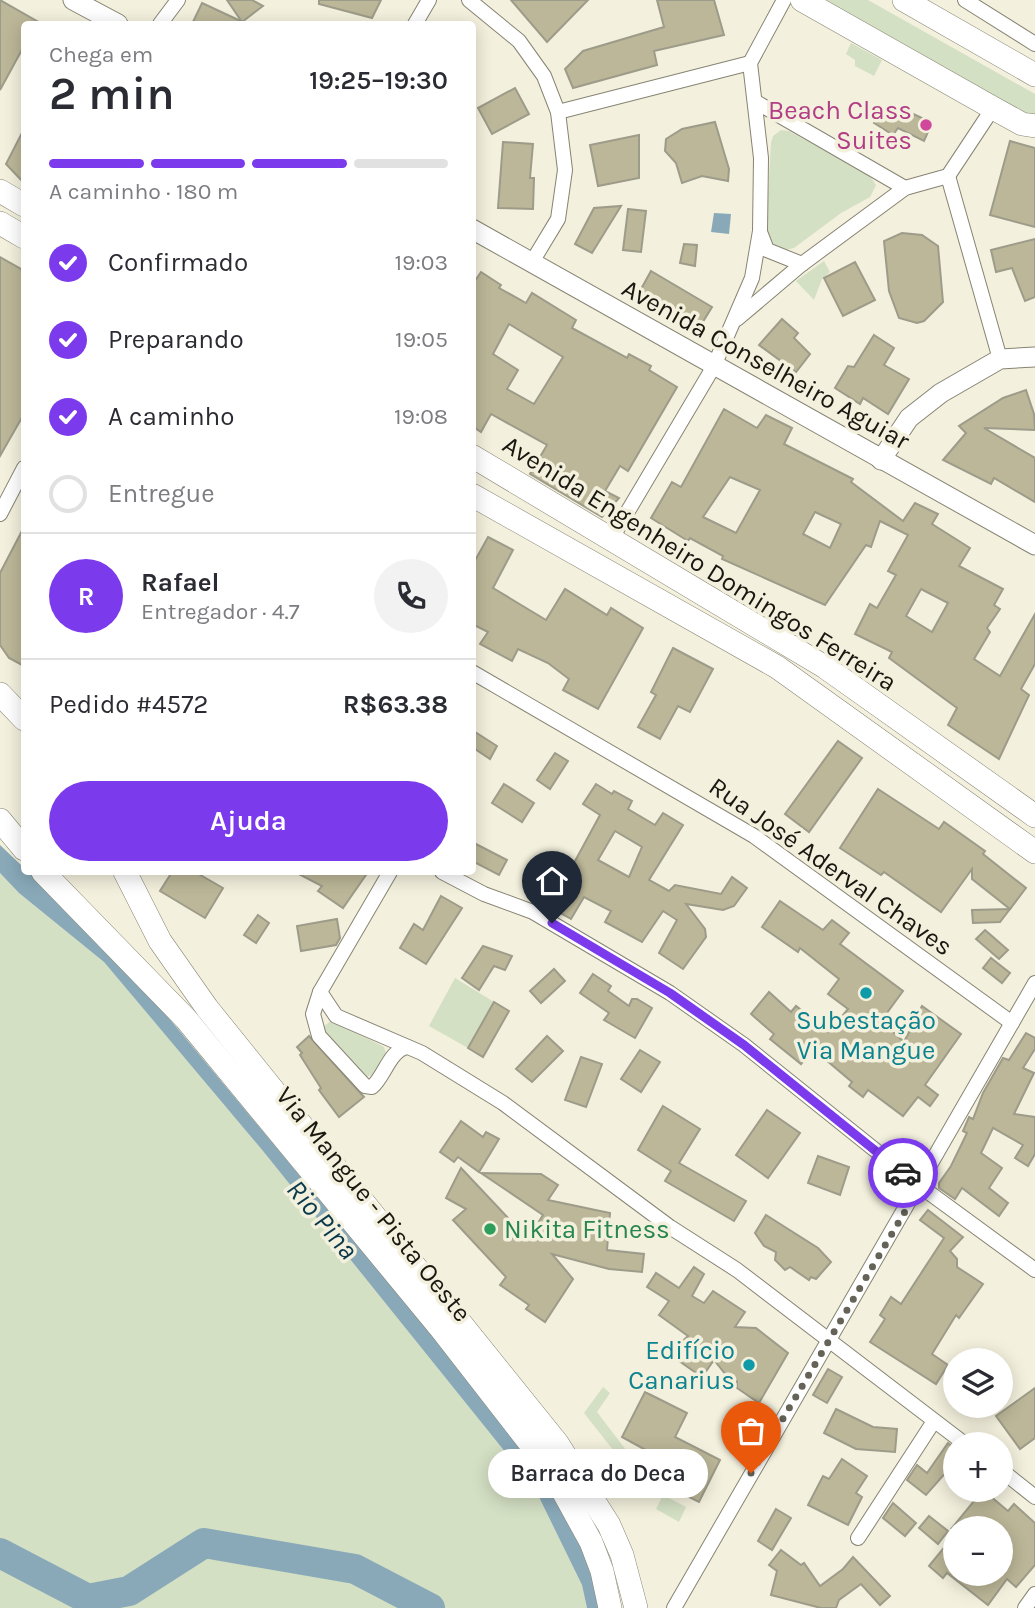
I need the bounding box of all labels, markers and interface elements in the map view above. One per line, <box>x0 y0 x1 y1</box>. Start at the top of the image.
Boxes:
text: Chega em <box>49 41 153 68</box>
text: 19:25–19:30 <box>309 65 448 96</box>
text: 2 min <box>49 67 175 121</box>
place label: Beach Class Suites <box>768 95 912 156</box>
marker: Beach Class Suites <box>918 117 934 133</box>
text: A caminho · 180 m <box>49 178 238 205</box>
icon: check <box>49 244 87 282</box>
text: Confirmado <box>108 247 248 278</box>
text: 19:03 <box>395 249 448 276</box>
street label: Avenida Conselheiro Aguiar <box>617 272 915 457</box>
icon: check <box>49 321 87 359</box>
text: Preparando <box>108 324 244 355</box>
text: 19:05 <box>395 326 448 353</box>
icon: check <box>49 398 87 436</box>
text: A caminho <box>108 401 235 432</box>
text: 19:08 <box>394 403 448 430</box>
street label: Avenida Engenheiro Domingos Ferreira <box>497 429 902 698</box>
text: Entregue <box>108 478 215 509</box>
button: phone <box>374 559 448 633</box>
text: Rafael <box>141 567 219 598</box>
text: R <box>78 581 94 612</box>
text: Entregador · 4.7 <box>141 598 300 625</box>
text: Pedido #4572 <box>49 689 208 720</box>
text: R$63.38 <box>343 689 448 720</box>
street label: Rua José Aderval Chaves <box>703 771 958 962</box>
button: Ajuda <box>49 781 448 861</box>
pin <box>522 851 582 923</box>
icon: home <box>533 862 571 900</box>
marker: Subestação Via Mangue <box>858 985 874 1001</box>
place label: Subestação Via Mangue <box>796 1005 936 1066</box>
street label: Via Mangue - Pista Oeste <box>269 1081 478 1328</box>
courier <box>868 1138 938 1208</box>
icon: car <box>884 1154 922 1192</box>
water label: Rio Pina <box>280 1173 365 1266</box>
place label: Nikita Fitness <box>504 1214 670 1245</box>
marker: Nikita Fitness <box>482 1221 498 1237</box>
place label: Edifício Canarius <box>628 1335 735 1396</box>
map controls <box>943 1348 1013 1586</box>
button: layers <box>943 1348 1013 1418</box>
marker: Edifício Canarius <box>741 1357 757 1373</box>
pin <box>721 1401 781 1473</box>
icon: bag <box>732 1412 770 1450</box>
button: + <box>943 1432 1013 1502</box>
callout: Barraca do Deca <box>489 1448 709 1498</box>
text: Barraca do Deca <box>510 1460 686 1487</box>
button: − <box>943 1516 1013 1586</box>

